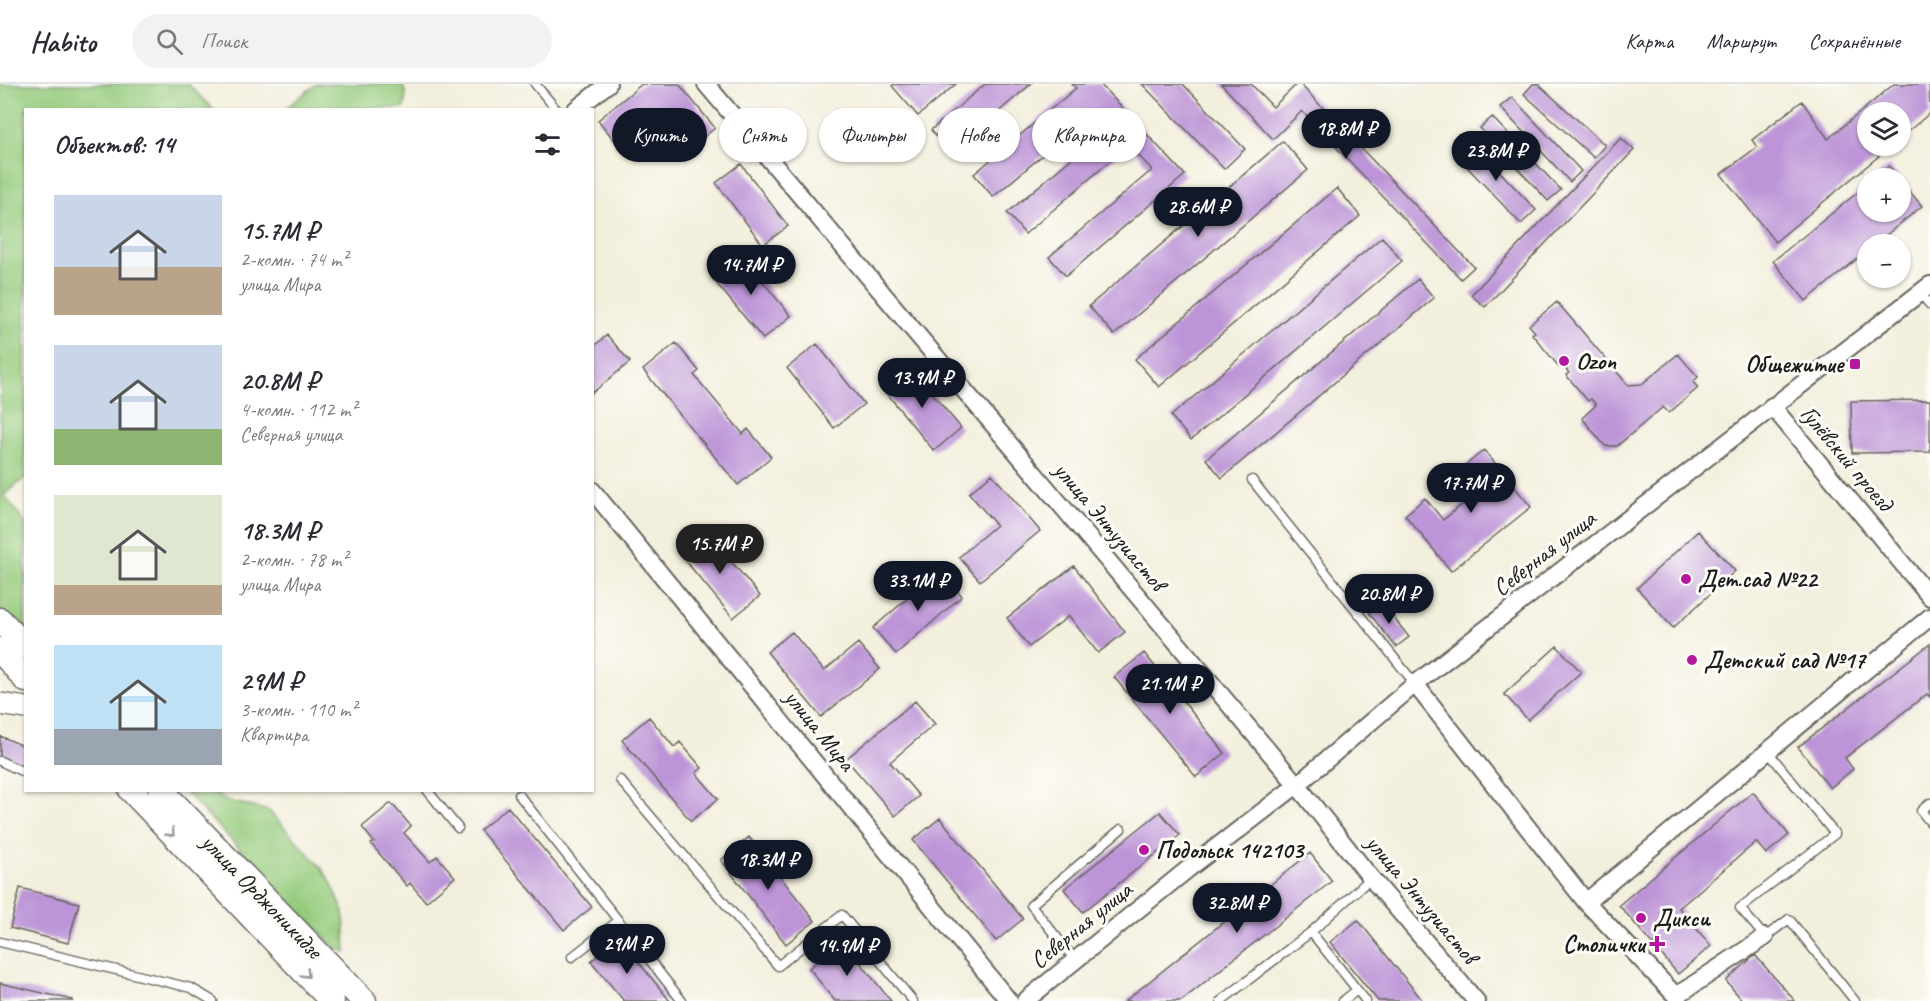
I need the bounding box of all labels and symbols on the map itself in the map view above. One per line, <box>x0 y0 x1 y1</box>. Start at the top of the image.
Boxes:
pin: 18.8M ₽ <box>1291 109 1401 160</box>
pin: 23.8M ₽ <box>1441 131 1551 182</box>
pin: 28.6M ₽ <box>1143 187 1253 238</box>
pin: 14.7M ₽ <box>696 245 806 296</box>
place label: Ozon <box>1576 346 1617 376</box>
place label: Общежитие <box>1745 349 1845 379</box>
marker: Ozon <box>1557 354 1571 368</box>
marker: Общежитие <box>1848 357 1862 371</box>
pin: 13.9M ₽ <box>867 358 977 409</box>
street label: Гулёвский проезд <box>1794 399 1902 519</box>
street label: улица Энтузиастов <box>1046 454 1175 600</box>
pin: 17.7M ₽ <box>1416 463 1526 514</box>
street label: Северная улица <box>1486 502 1603 603</box>
pin: 15.7M ₽ <box>665 524 775 575</box>
pin: 33.1M ₽ <box>863 561 973 612</box>
place label: Дет.сад №22 <box>1698 564 1819 594</box>
marker: Дет.сад №22 <box>1679 572 1693 586</box>
pin: 20.8M ₽ <box>1334 574 1444 625</box>
place label: Детский сад №17 <box>1704 645 1867 675</box>
marker: Детский сад №17 <box>1685 653 1699 667</box>
pin: 21.1M ₽ <box>1115 664 1225 715</box>
street label: улица Мира <box>777 681 863 778</box>
one-way arrow <box>164 825 175 836</box>
street label: улица Орджоникидзе <box>193 826 331 966</box>
street label: улица Энтузиастов <box>1358 827 1487 973</box>
place label: Подольск 142103 <box>1156 835 1305 865</box>
pin: 18.3M ₽ <box>713 840 823 891</box>
marker: Подольск 142103 <box>1137 843 1151 857</box>
street label: Северная улица <box>1024 874 1139 975</box>
pin: 32.8M ₽ <box>1182 883 1292 934</box>
place label: Дикси <box>1653 903 1711 933</box>
marker: Дикси <box>1634 911 1648 925</box>
pin: 29M ₽ <box>585 924 669 975</box>
pin: 14.9M ₽ <box>792 926 902 977</box>
place label: Столички <box>1563 929 1648 959</box>
marker: Столички <box>1650 937 1664 951</box>
one-way arrow <box>299 966 310 977</box>

